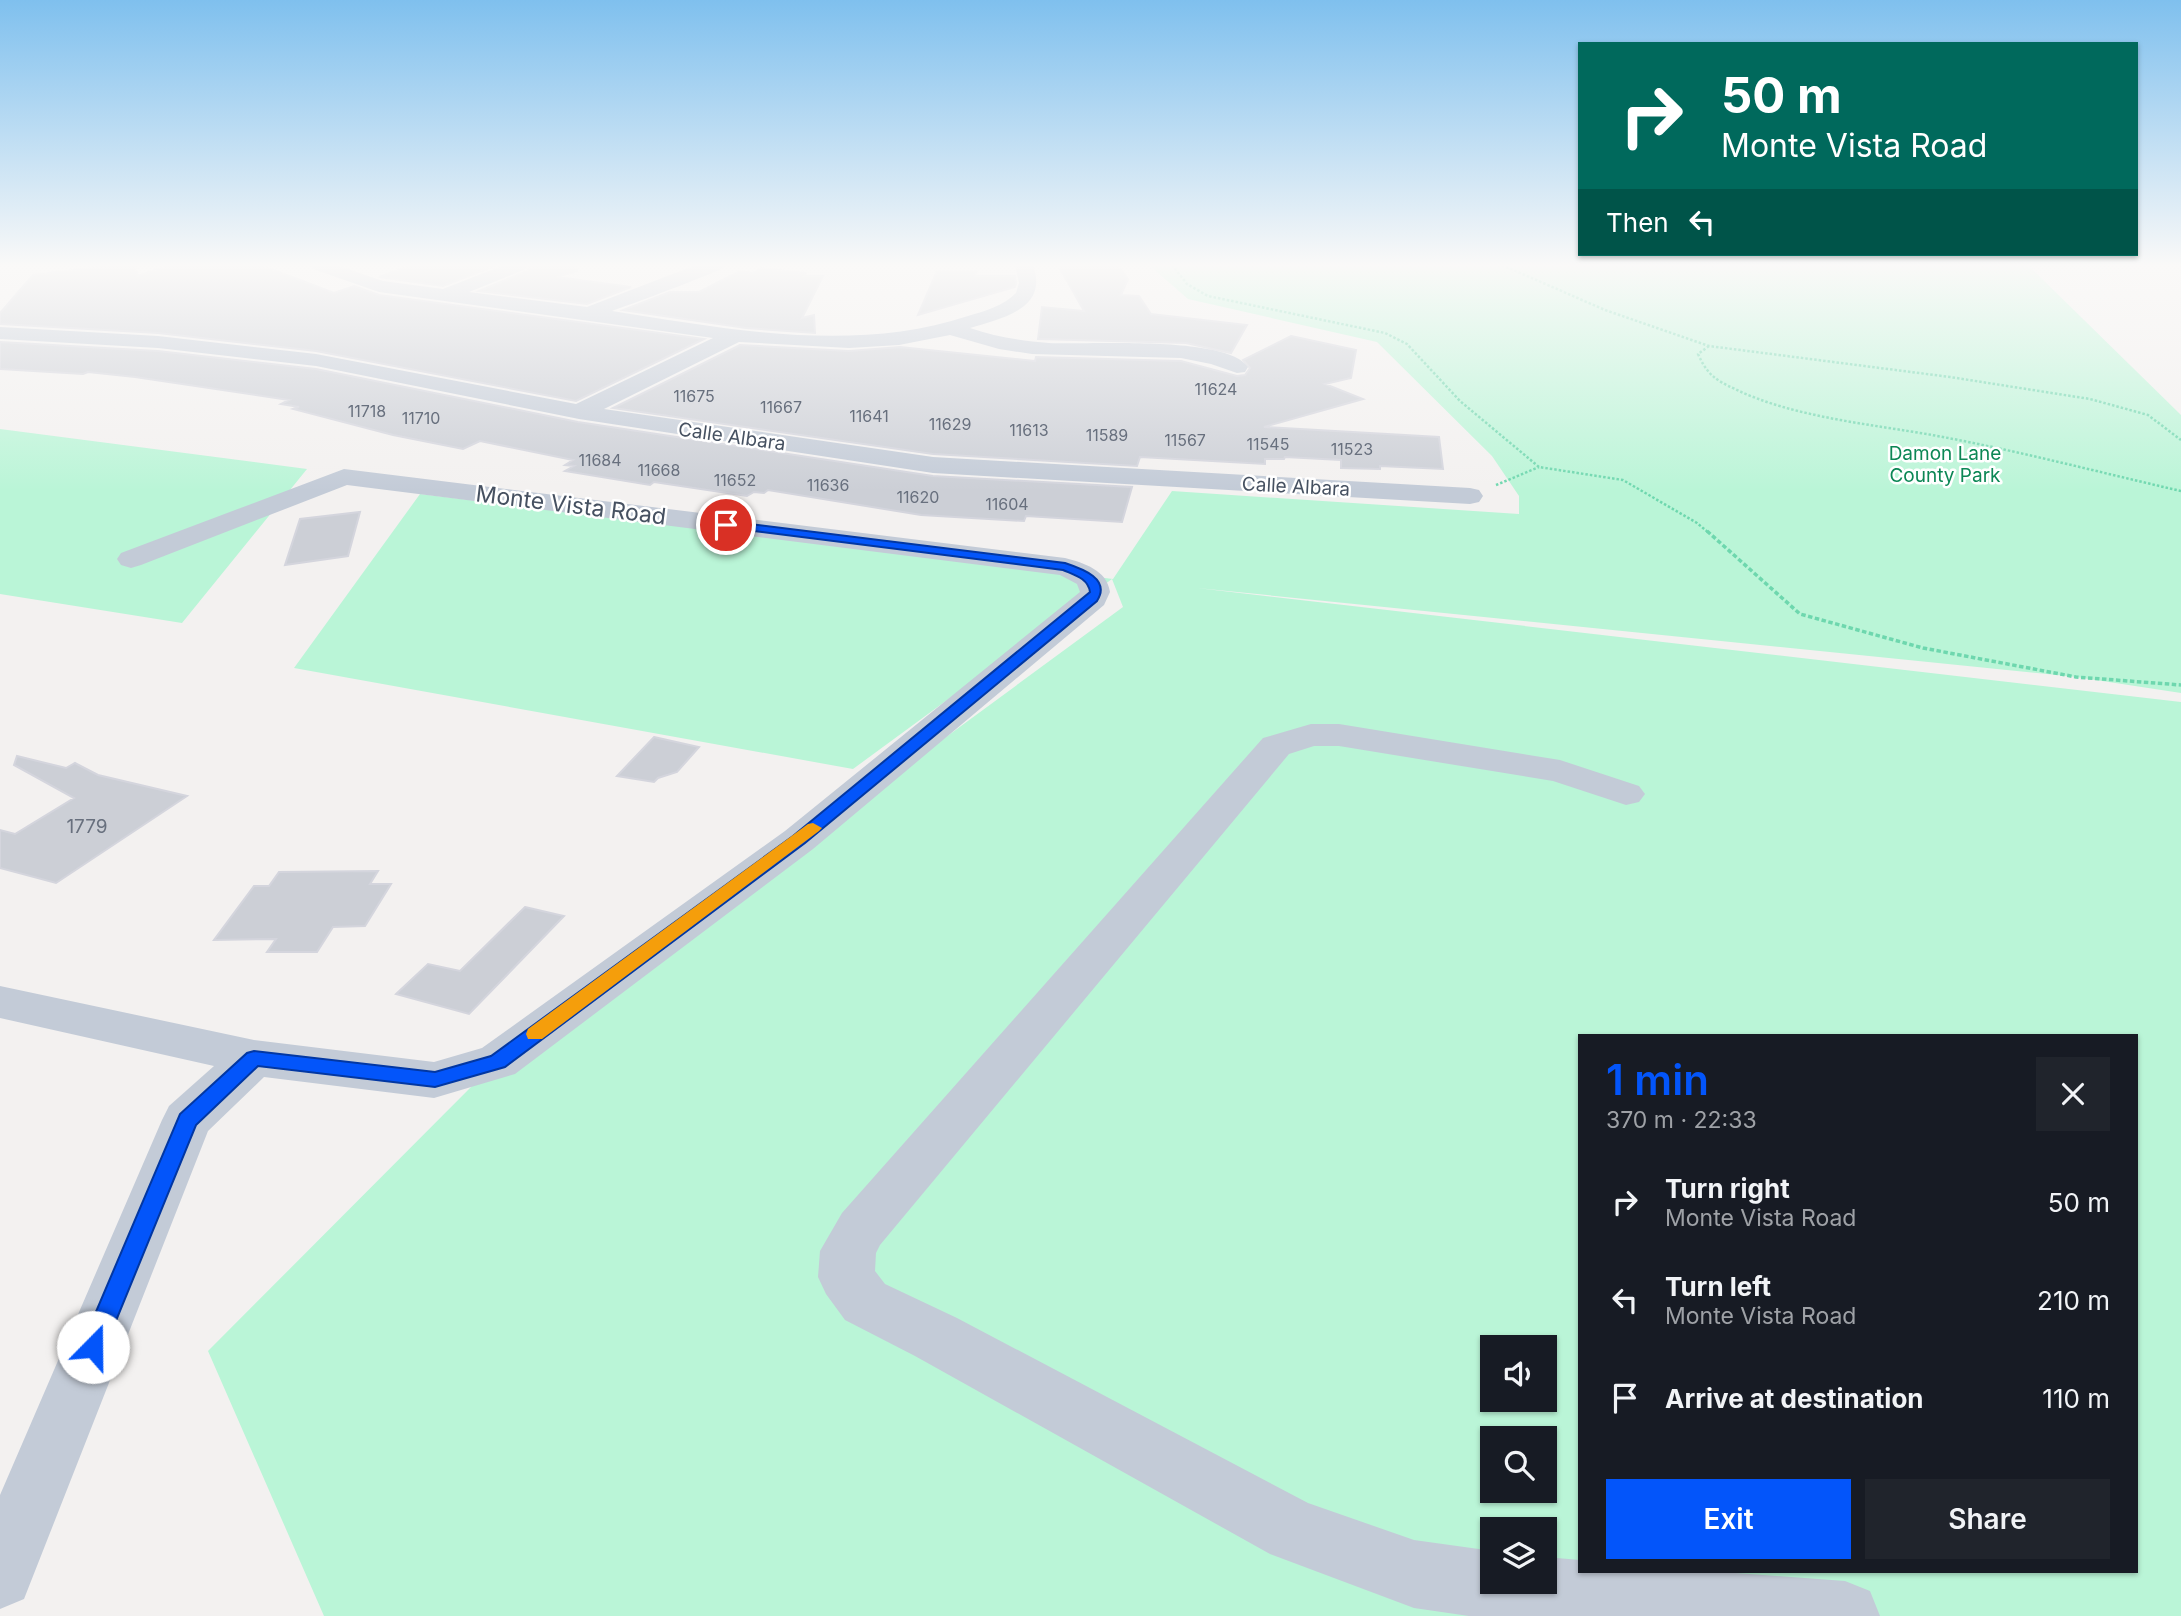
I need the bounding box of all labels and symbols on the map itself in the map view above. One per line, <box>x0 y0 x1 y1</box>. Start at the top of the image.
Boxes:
house number: 11624 <box>1195 379 1237 399</box>
house number: 11675 <box>673 386 715 406</box>
house number: 11667 <box>760 397 802 417</box>
house number: 11718 <box>348 401 386 421</box>
house number: 11641 <box>849 406 889 426</box>
house number: 11710 <box>402 408 440 428</box>
house number: 11629 <box>929 414 971 434</box>
street label: Calle Albara <box>677 418 787 455</box>
house number: 11613 <box>1009 420 1049 440</box>
house number: 11589 <box>1086 425 1128 445</box>
house number: 11567 <box>1164 430 1206 450</box>
house number: 11545 <box>1247 434 1289 454</box>
house number: 11523 <box>1331 439 1373 459</box>
park label: Damon Lane County Park <box>1889 442 2001 487</box>
house number: 11684 <box>578 450 622 470</box>
house number: 11668 <box>638 460 680 480</box>
house number: 11652 <box>714 470 756 490</box>
street label: Calle Albara <box>1241 472 1351 501</box>
house number: 11636 <box>807 475 849 495</box>
street label: Monte Vista Road <box>474 479 668 531</box>
house number: 11620 <box>897 487 939 507</box>
house number: 11604 <box>985 494 1029 514</box>
pin <box>696 495 756 555</box>
house number: 1779 <box>66 815 108 838</box>
position arrow <box>56 1310 130 1384</box>

